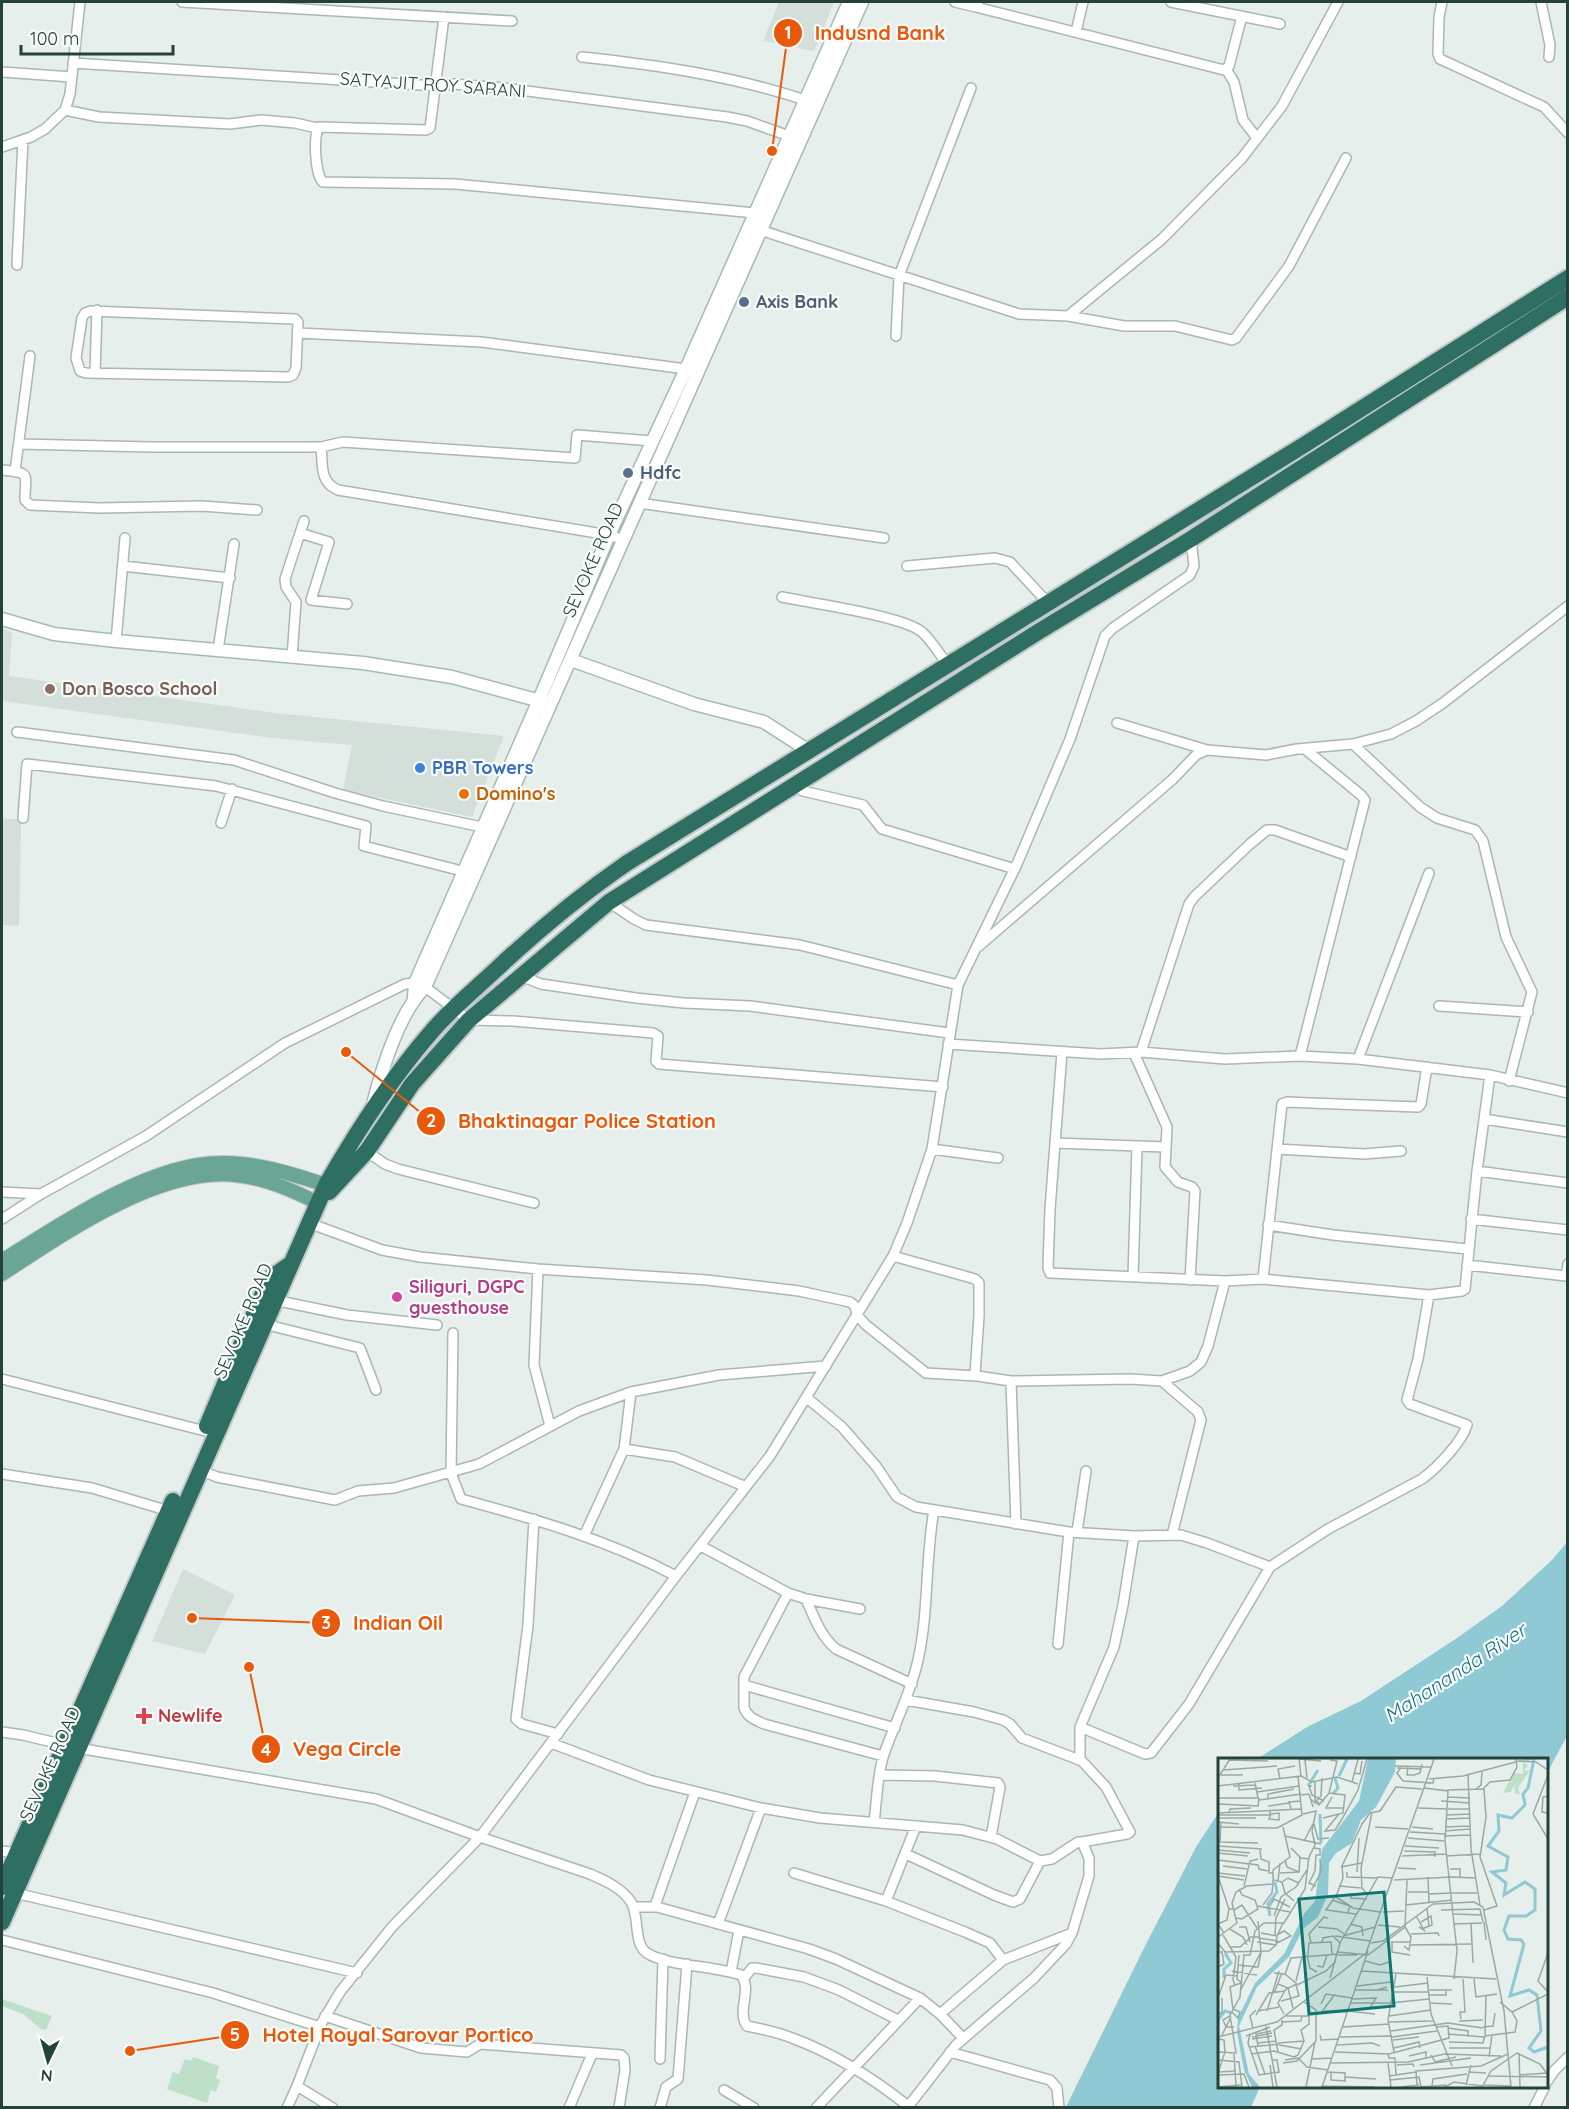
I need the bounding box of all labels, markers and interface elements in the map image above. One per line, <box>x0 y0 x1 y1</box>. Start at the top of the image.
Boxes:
callout: Indusnd Bank <box>773 14 958 52</box>
scale bar <box>21 18 172 56</box>
text: Indusnd Bank <box>815 20 945 45</box>
text: 1 <box>784 21 792 44</box>
text: 100 m <box>30 27 79 50</box>
street label: SATYAJIT ROY SARANI <box>339 67 527 102</box>
place label: Axis Bank <box>756 290 838 313</box>
marker: Axis Bank <box>737 295 751 309</box>
place label: Hdfc <box>640 461 681 484</box>
marker: Hdfc <box>621 466 635 480</box>
street label: SEVOKE ROAD <box>557 499 628 621</box>
place label: Don Bosco School <box>62 677 217 700</box>
marker: Don Bosco School <box>43 682 57 696</box>
place label: PBR Towers <box>432 756 534 779</box>
marker: PBR Towers <box>413 761 427 775</box>
place label: Domino's <box>476 782 556 805</box>
marker: Domino's <box>457 787 471 801</box>
callout: Bhaktinagar Police Station <box>416 1102 728 1140</box>
text: Bhaktinagar Police Station <box>458 1108 716 1133</box>
text: 2 <box>426 1109 436 1132</box>
street label: SEVOKE ROAD <box>208 1259 277 1382</box>
place label: Siliguri, DGPC guesthouse <box>409 1275 525 1319</box>
marker: Siliguri, DGPC guesthouse <box>390 1290 404 1304</box>
callout: Indian Oil <box>311 1604 455 1642</box>
text: Indian Oil <box>353 1610 443 1635</box>
text: 3 <box>321 1611 331 1634</box>
water label: Mahananda River <box>1379 1616 1532 1728</box>
street label: SEVOKE ROAD <box>14 1703 85 1825</box>
place label: Newlife <box>158 1704 223 1727</box>
marker: Newlife <box>135 1707 153 1725</box>
callout: Vega Circle <box>251 1730 413 1768</box>
text: Vega Circle <box>293 1736 401 1761</box>
text: 4 <box>261 1738 272 1761</box>
inset map <box>1218 1758 1548 2088</box>
callout: Hotel Royal Sarovar Portico <box>220 2016 545 2054</box>
text: Hotel Royal Sarovar Portico <box>262 2022 534 2047</box>
text: 5 <box>230 2023 240 2046</box>
north arrow <box>18 2031 78 2091</box>
text: N <box>40 2065 53 2086</box>

